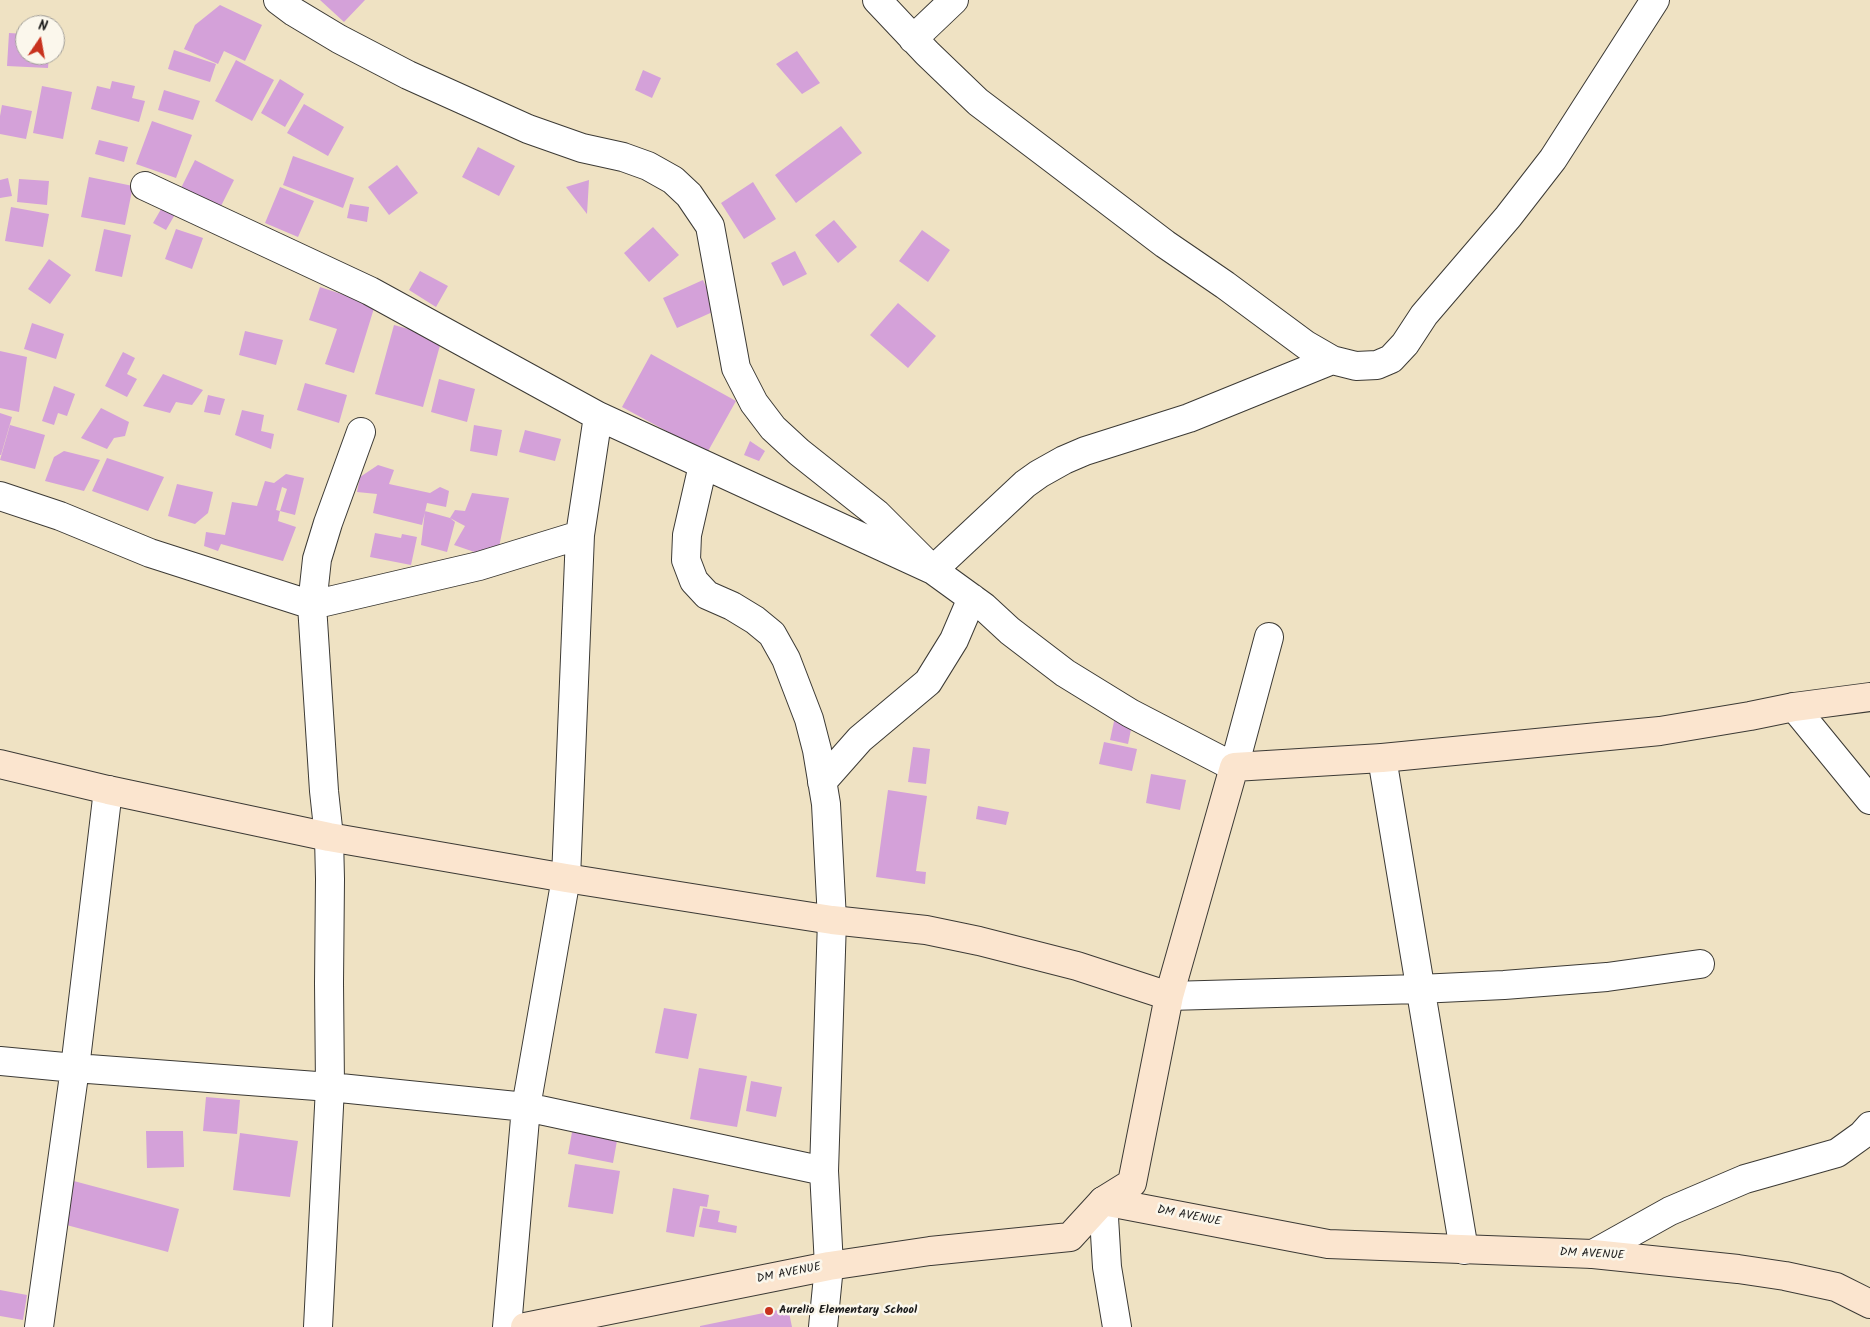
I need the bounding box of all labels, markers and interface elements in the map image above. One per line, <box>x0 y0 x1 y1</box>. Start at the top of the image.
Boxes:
north arrow <box>15 15 65 65</box>
text: N <box>36 15 50 38</box>
street label: DM AVENUE <box>1156 1204 1222 1230</box>
street label: DM AVENUE <box>1559 1246 1625 1264</box>
street label: DM AVENUE <box>756 1261 822 1287</box>
place label: Aurelio Elementary School <box>779 1304 917 1318</box>
marker: Aurelio Elementary School <box>763 1305 775 1317</box>

